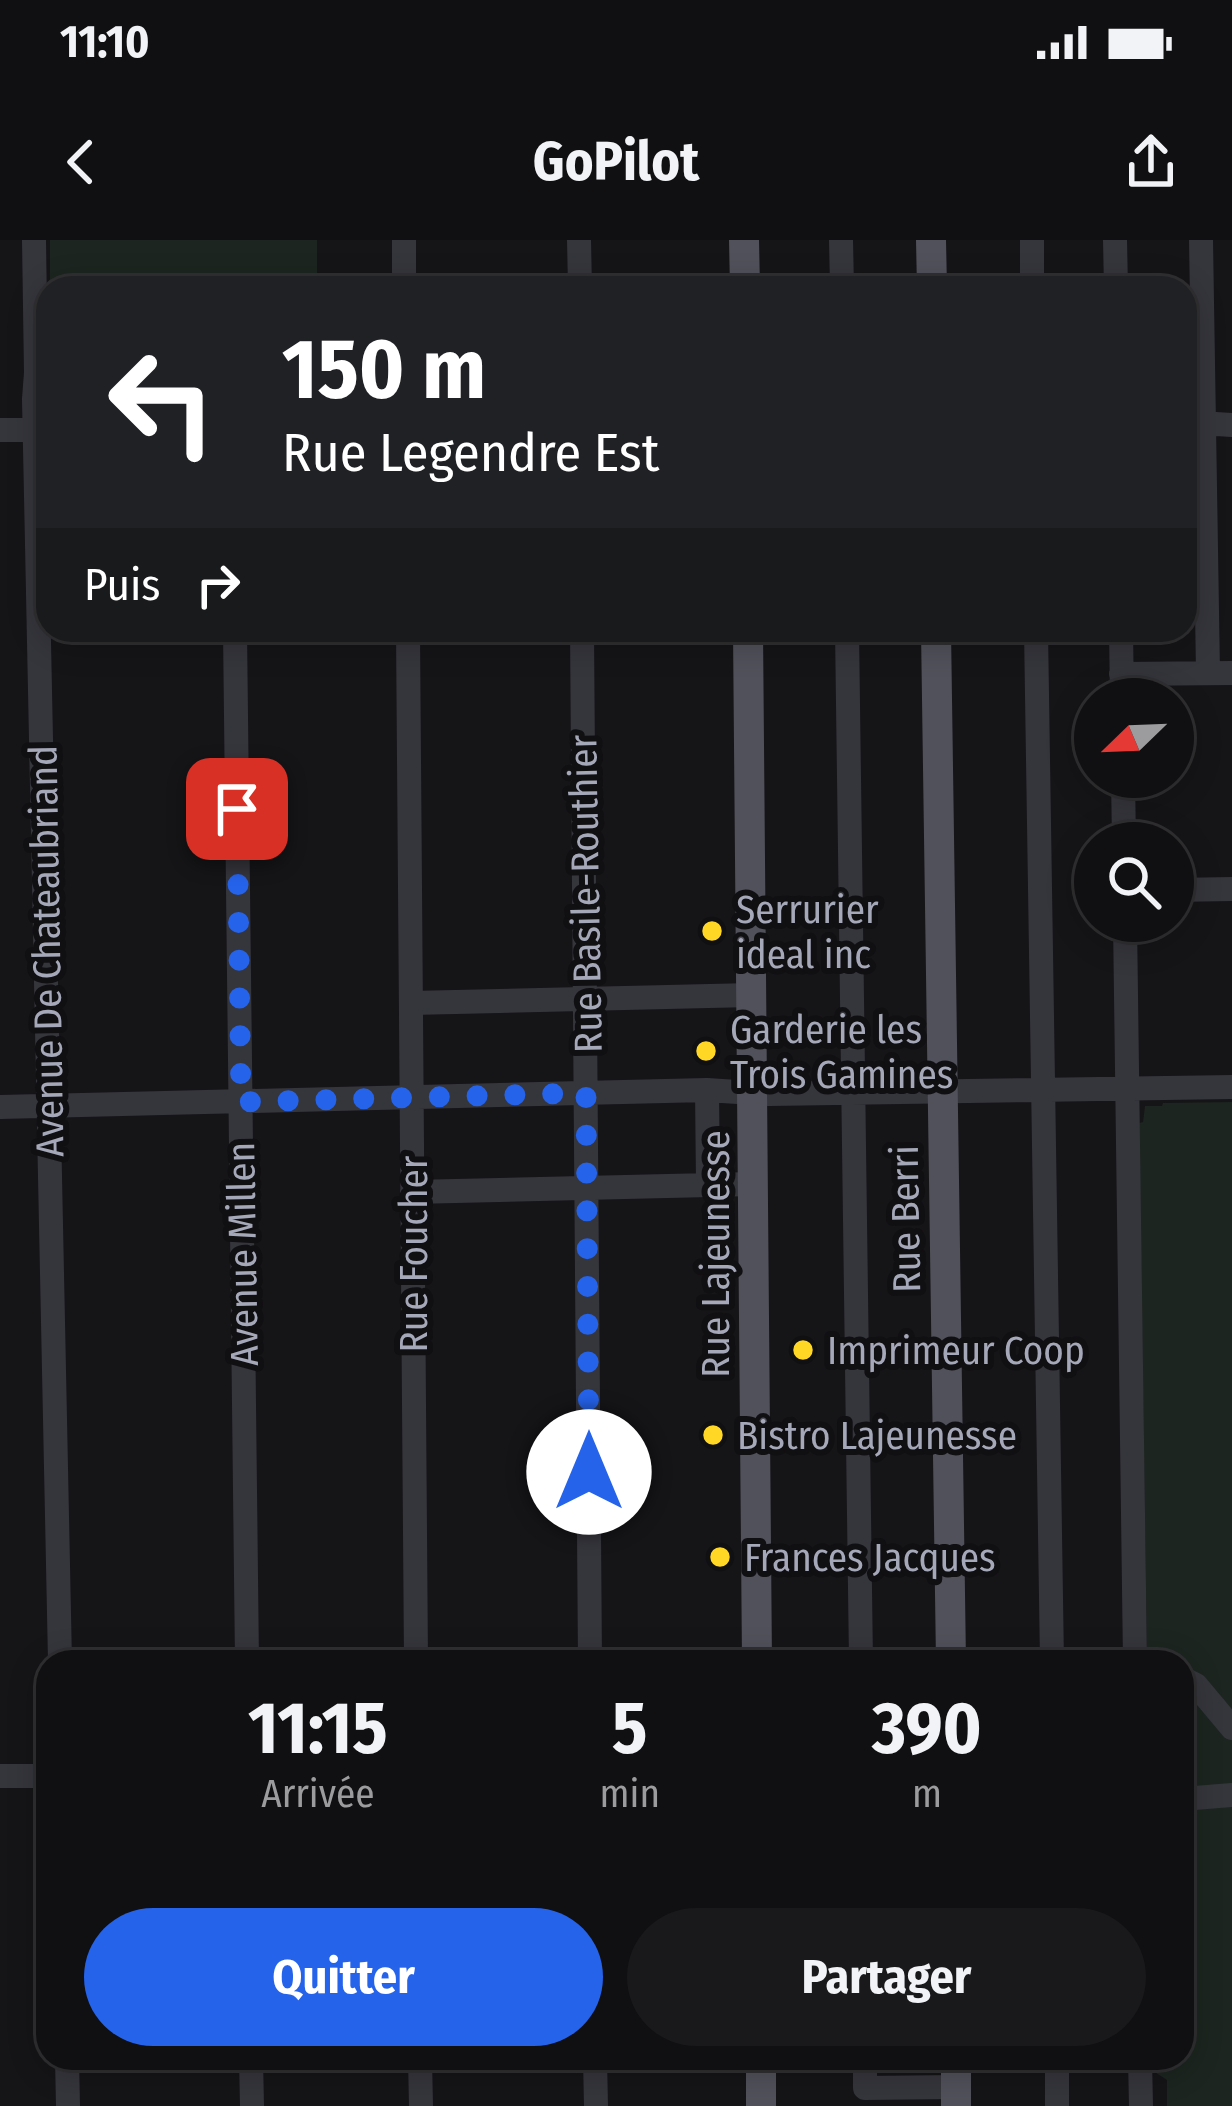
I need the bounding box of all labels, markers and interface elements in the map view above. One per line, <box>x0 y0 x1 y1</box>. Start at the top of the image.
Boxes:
text: 11:10 <box>60 15 150 69</box>
icon: back <box>48 129 114 195</box>
icon: share <box>1118 129 1184 195</box>
text: GoPilot <box>533 130 699 194</box>
text: 150 m <box>282 319 486 420</box>
icon: left <box>84 324 240 480</box>
text: Rue Legendre Est <box>282 421 660 485</box>
icon: right <box>185 552 251 618</box>
text: Puis <box>84 558 161 612</box>
north arrow <box>1074 678 1194 798</box>
map controls <box>1074 678 1194 942</box>
street label: Rue Basile-Routhier <box>560 734 612 1053</box>
street label: Avenue De Chateaubriand <box>20 745 74 1157</box>
pin <box>186 758 288 860</box>
icon: arrive <box>204 776 270 842</box>
button: search <box>1074 822 1194 942</box>
place label: Serrurier ideal inc <box>736 887 879 978</box>
marker: Serrurier ideal inc <box>699 918 725 944</box>
place label: Garderie les Trois Gamines <box>730 1007 953 1098</box>
marker: Garderie les Trois Gamines <box>693 1038 719 1064</box>
street label: Rue Lajeunesse <box>693 1130 739 1378</box>
street label: Avenue Millen <box>218 1142 268 1366</box>
street label: Rue Berri <box>882 1145 930 1293</box>
street label: Rue Foucher <box>391 1155 437 1352</box>
place label: Imprimeur Coop <box>827 1328 1085 1374</box>
marker: Imprimeur Coop <box>790 1337 816 1363</box>
position arrow <box>526 1409 652 1535</box>
place label: Bistro Lajeunesse <box>737 1413 1017 1459</box>
marker: Bistro Lajeunesse <box>700 1422 726 1448</box>
place label: Frances Jacques <box>744 1535 996 1581</box>
marker: Frances Jacques <box>707 1544 733 1570</box>
text: 11:15 <box>248 1686 388 1772</box>
text: 5 <box>612 1686 647 1772</box>
text: 390 <box>872 1686 982 1772</box>
text: Arrivée <box>261 1771 374 1817</box>
text: min <box>600 1771 660 1817</box>
text: m <box>912 1771 942 1817</box>
button: Quitter <box>84 1908 603 2046</box>
button: Partager <box>627 1908 1146 2046</box>

